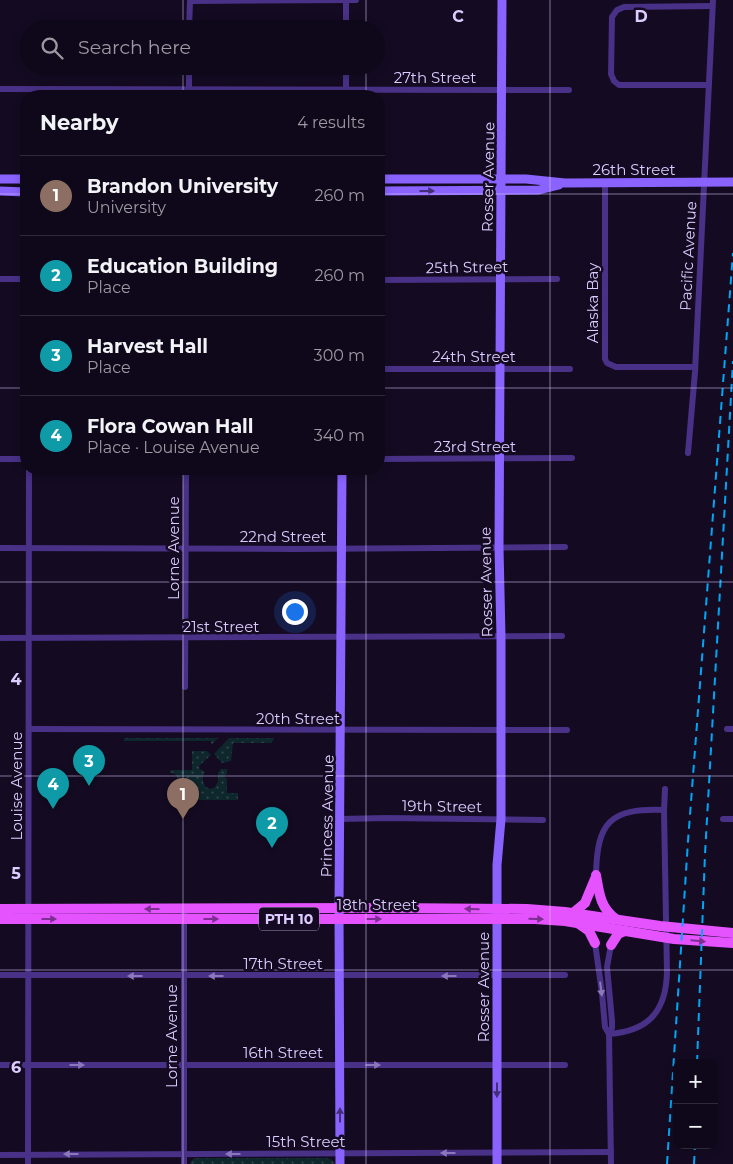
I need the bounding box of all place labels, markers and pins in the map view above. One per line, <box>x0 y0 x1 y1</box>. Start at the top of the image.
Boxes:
pin: 3 <box>73 745 105 786</box>
pin: 4 <box>37 768 69 809</box>
pin: 1 <box>167 778 199 819</box>
pin: 2 <box>256 807 288 848</box>

